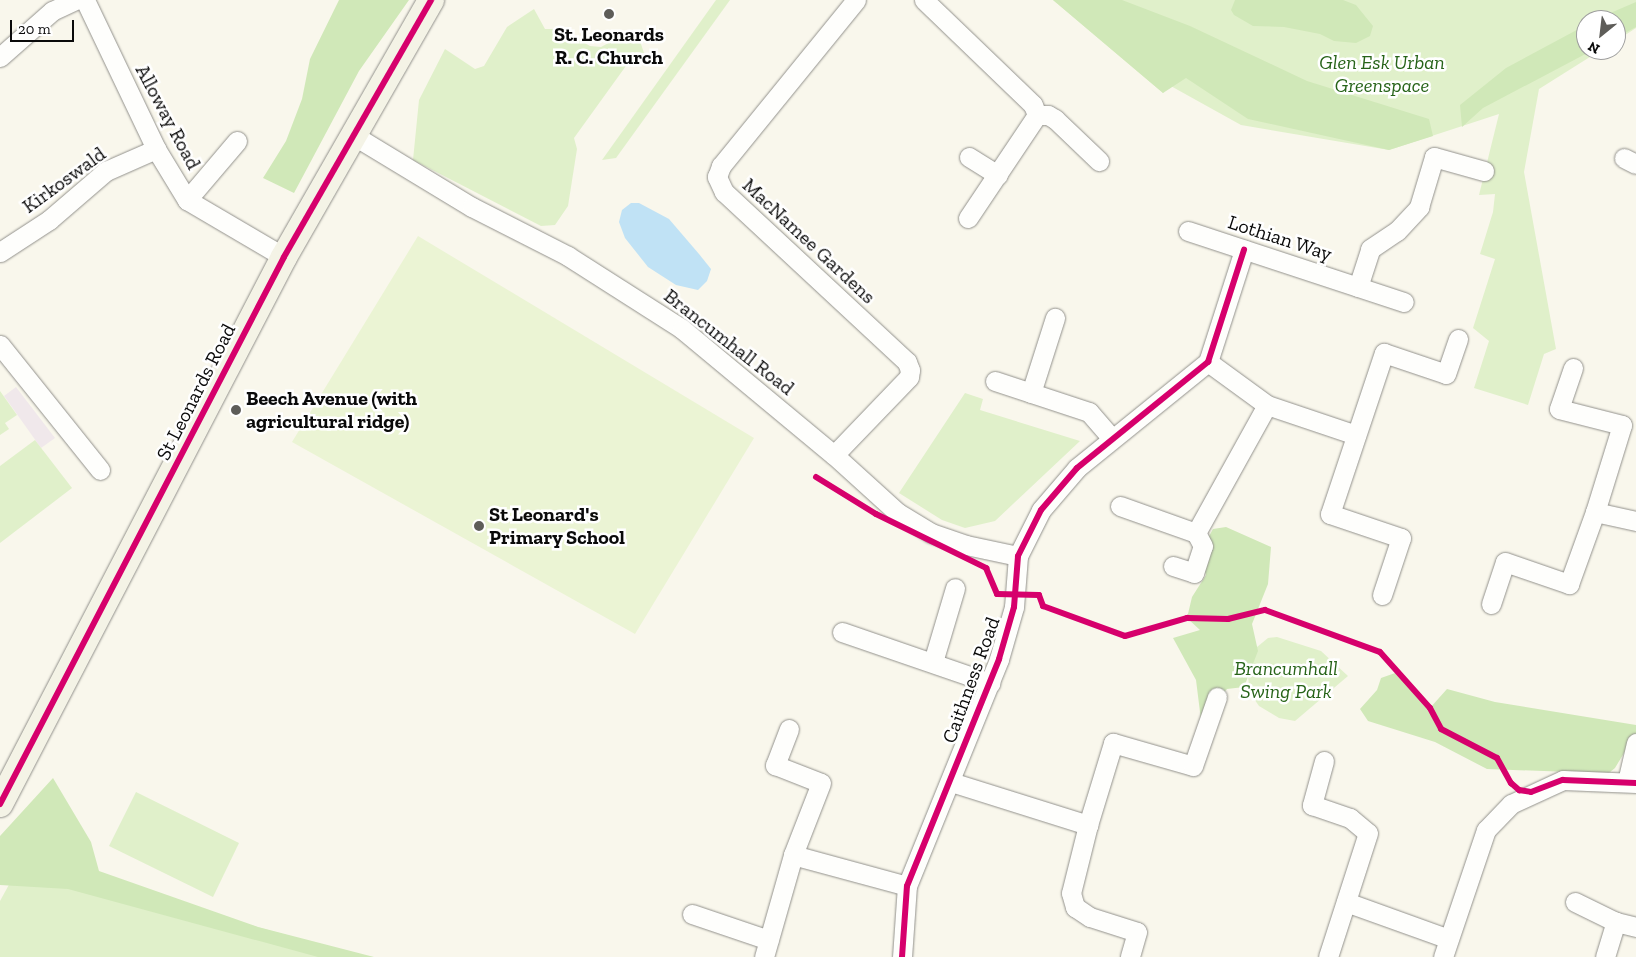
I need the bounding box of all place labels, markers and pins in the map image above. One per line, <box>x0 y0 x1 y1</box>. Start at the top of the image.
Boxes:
marker: St. Leonards R. C. Church <box>603 8 615 20</box>
place label: St. Leonards R. C. Church <box>554 22 664 69</box>
place label: Beech Avenue (with agricultural ridge) <box>246 386 418 433</box>
marker: Beech Avenue (with agricultural ridge) <box>230 404 242 416</box>
place label: St Leonard's Primary School <box>489 502 625 549</box>
marker: St Leonard's Primary School <box>473 520 485 532</box>

